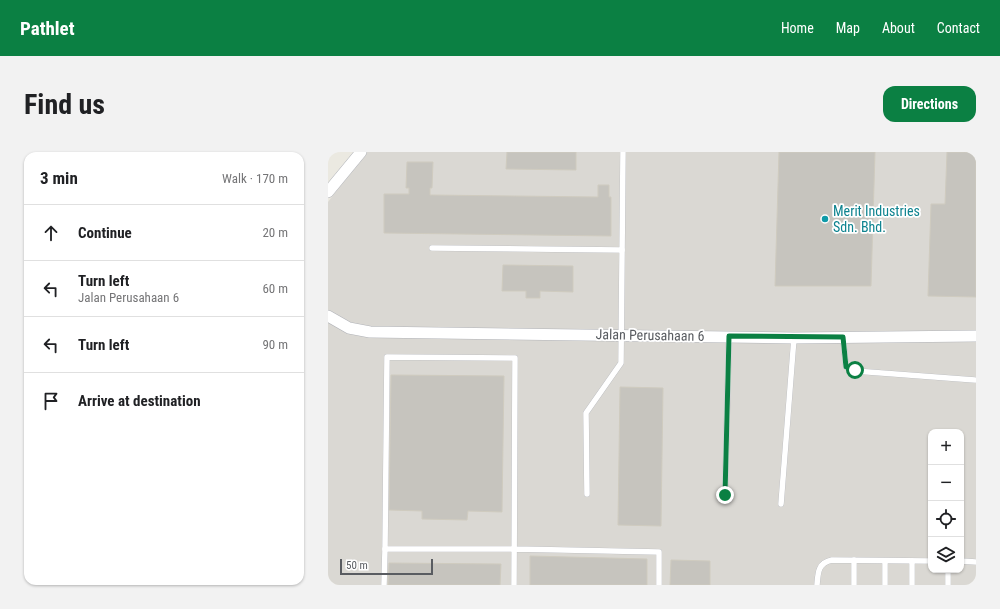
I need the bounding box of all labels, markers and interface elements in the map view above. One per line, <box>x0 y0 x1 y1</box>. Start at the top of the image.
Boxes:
text: Pathlet <box>20 17 75 40</box>
text: Home <box>781 20 814 36</box>
text: Map <box>836 20 860 36</box>
text: About <box>882 20 915 36</box>
text: Contact <box>937 20 980 36</box>
button: Directions <box>883 86 976 122</box>
text: Find us <box>24 88 105 121</box>
text: 3 min <box>40 168 78 188</box>
text: Walk · 170 m <box>222 171 288 186</box>
place label: Merit Industries Sdn. Bhd. <box>833 203 920 235</box>
marker: Merit Industries Sdn. Bhd. <box>820 214 830 224</box>
icon: ahead <box>40 222 62 244</box>
text: Continue <box>78 224 132 242</box>
text: 20 m <box>262 225 288 240</box>
text: Turn left <box>78 272 129 290</box>
icon: left <box>40 278 62 300</box>
text: 60 m <box>262 281 288 296</box>
text: Jalan Perusahaan 6 <box>78 290 179 305</box>
street label: Jalan Perusahaan 6 <box>595 326 705 344</box>
icon: left <box>40 334 62 356</box>
text: Turn left <box>78 336 129 354</box>
text: 90 m <box>262 337 288 352</box>
route start <box>846 361 864 379</box>
icon: arrive <box>40 390 62 412</box>
text: Arrive at destination <box>78 392 201 410</box>
map controls <box>928 429 964 573</box>
button: + <box>928 429 964 465</box>
button: − <box>928 465 964 501</box>
route end <box>716 486 734 504</box>
button: locate <box>928 501 964 537</box>
button: layers <box>928 537 964 573</box>
scale bar <box>340 557 433 576</box>
text: 50 m <box>346 559 368 572</box>

